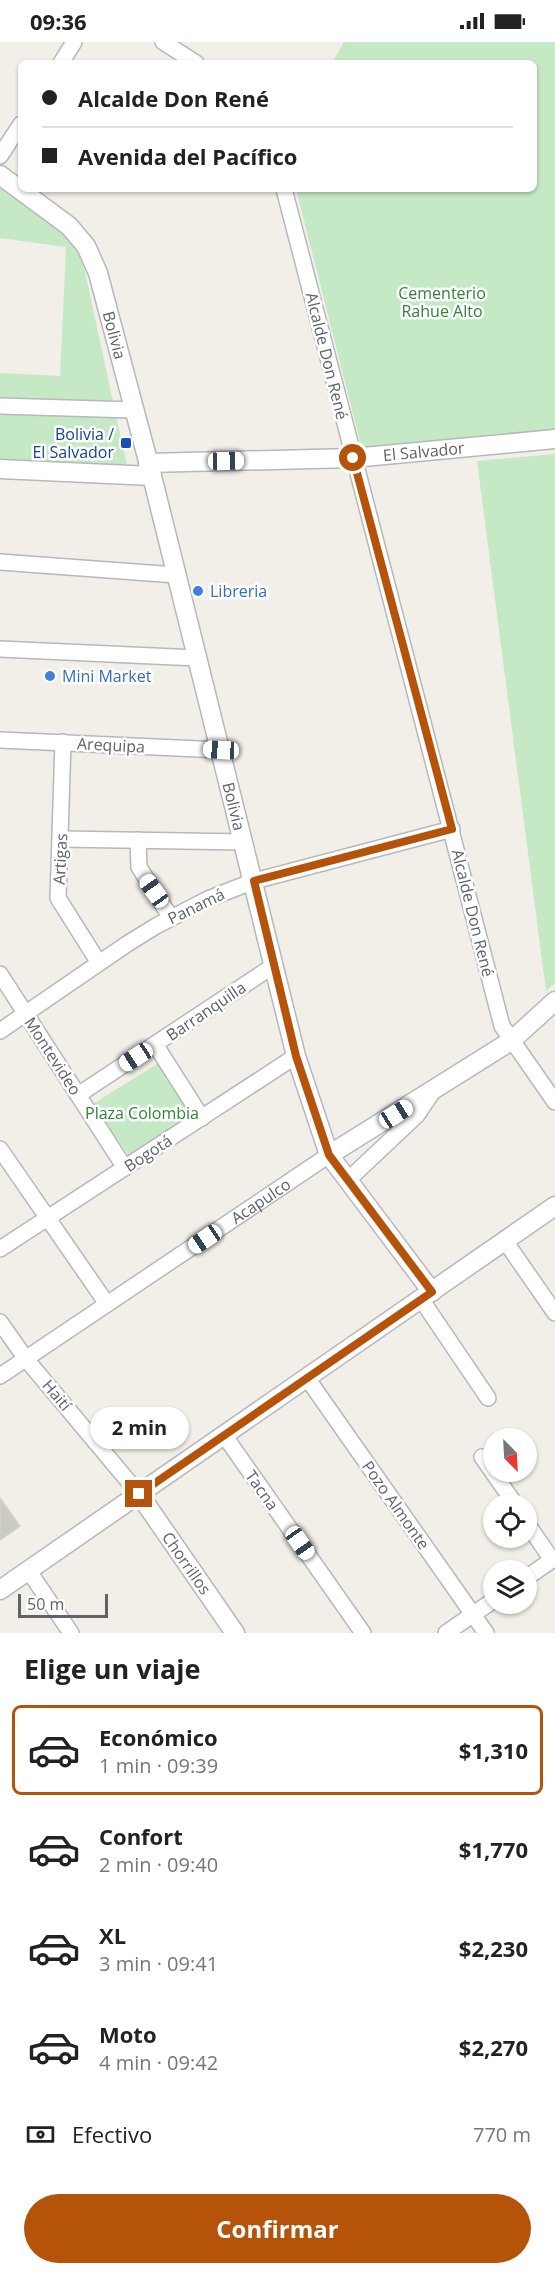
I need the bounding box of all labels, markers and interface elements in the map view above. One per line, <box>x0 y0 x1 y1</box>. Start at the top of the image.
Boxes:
text: 09:36 <box>30 6 87 36</box>
text: Alcalde Don René <box>78 83 269 113</box>
text: Avenida del Pacífico <box>78 141 297 171</box>
park label: Cementerio Rahue Alto <box>398 282 486 322</box>
street label: Alcalde Don René <box>301 290 353 422</box>
street label: Bolivia <box>98 309 131 362</box>
place label: Bolivia / El Salvador <box>32 423 114 463</box>
marker: Bolivia / El Salvador <box>119 436 133 450</box>
street label: El Salvador <box>382 437 466 466</box>
route start <box>339 444 366 471</box>
car <box>208 452 244 470</box>
place label: Libreria <box>210 580 267 602</box>
marker: Libreria <box>191 584 205 598</box>
place label: Mini Market <box>62 665 152 687</box>
marker: Mini Market <box>43 669 57 683</box>
street label: Arequipa <box>76 732 146 758</box>
car <box>203 740 239 760</box>
street label: Bolivia <box>217 780 251 833</box>
street label: Artigas <box>48 833 72 885</box>
street label: Alcalde Don René <box>447 847 499 979</box>
car <box>136 871 172 911</box>
street label: Panamá <box>164 883 228 929</box>
street label: Barranquilla <box>162 976 250 1046</box>
street label: Montevideo <box>20 1013 86 1099</box>
car <box>116 1040 156 1074</box>
car <box>376 1097 416 1131</box>
park label: Plaza Colombia <box>85 1102 199 1124</box>
street label: Bogotá <box>120 1129 176 1177</box>
street label: Acapulco <box>226 1173 295 1229</box>
car <box>185 1221 225 1257</box>
street label: Haití <box>37 1375 77 1416</box>
callout: 2 min <box>90 1407 188 1449</box>
text: 2 min <box>112 1414 167 1441</box>
north arrow <box>483 1428 537 1482</box>
map controls <box>483 1428 537 1614</box>
street label: Pozo Almonte <box>357 1456 435 1554</box>
street label: Tacna <box>240 1466 284 1514</box>
route end <box>125 1480 152 1507</box>
button: locate <box>483 1494 537 1548</box>
car <box>282 1523 318 1563</box>
street label: Chorrillos <box>157 1527 216 1599</box>
button: layers <box>483 1560 537 1614</box>
scale bar <box>18 1591 108 1618</box>
text: 50 m <box>27 1593 64 1615</box>
text: Elige un viaje <box>24 1650 200 1687</box>
text: Económico <box>99 1722 218 1752</box>
icon: car <box>27 1723 81 1777</box>
text: $1,310 <box>459 1735 528 1765</box>
text: 1 min · 09:39 <box>99 1752 218 1779</box>
text: Confort <box>99 1821 183 1851</box>
icon: car <box>27 1822 81 1876</box>
text: $1,770 <box>459 1834 528 1864</box>
text: 2 min · 09:40 <box>99 1851 218 1878</box>
text: XL <box>99 1920 126 1950</box>
icon: car <box>27 1921 81 1975</box>
text: $2,230 <box>459 1933 528 1963</box>
text: 3 min · 09:41 <box>99 1950 218 1977</box>
text: Moto <box>99 2019 157 2049</box>
icon: car <box>27 2020 81 2074</box>
text: $2,270 <box>459 2032 528 2062</box>
text: 4 min · 09:42 <box>99 2049 218 2076</box>
icon: cash <box>24 2118 57 2151</box>
text: Efectivo <box>72 2119 152 2149</box>
text: 770 m <box>473 2121 531 2148</box>
button: Confirmar <box>24 2194 531 2263</box>

